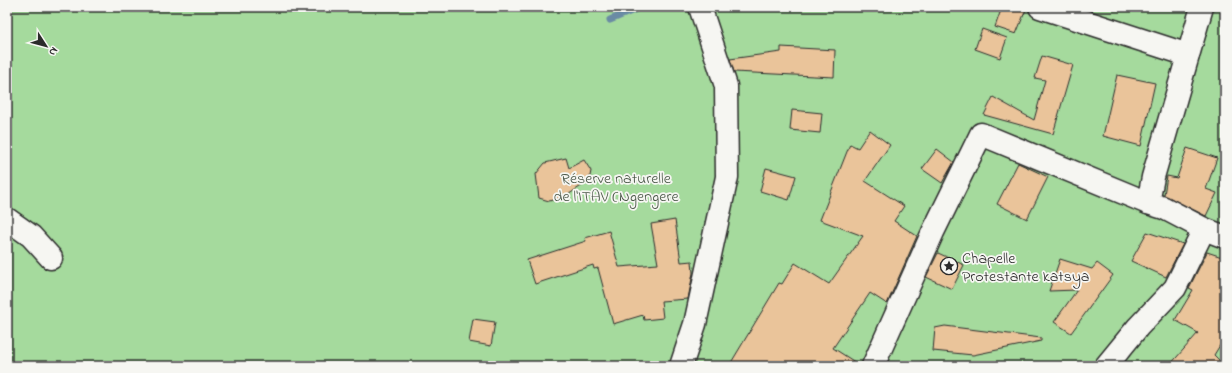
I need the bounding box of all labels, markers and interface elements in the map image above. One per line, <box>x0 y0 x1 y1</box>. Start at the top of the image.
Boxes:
north arrow <box>26 26 66 66</box>
text: N <box>45 44 62 59</box>
park label: Réserve naturelle de l'ITAV (Ngengere <box>553 167 679 209</box>
place label: Chapelle Protestante katsya <box>962 247 1089 289</box>
place icon: Chapelle Protestante katsya <box>939 256 959 276</box>

